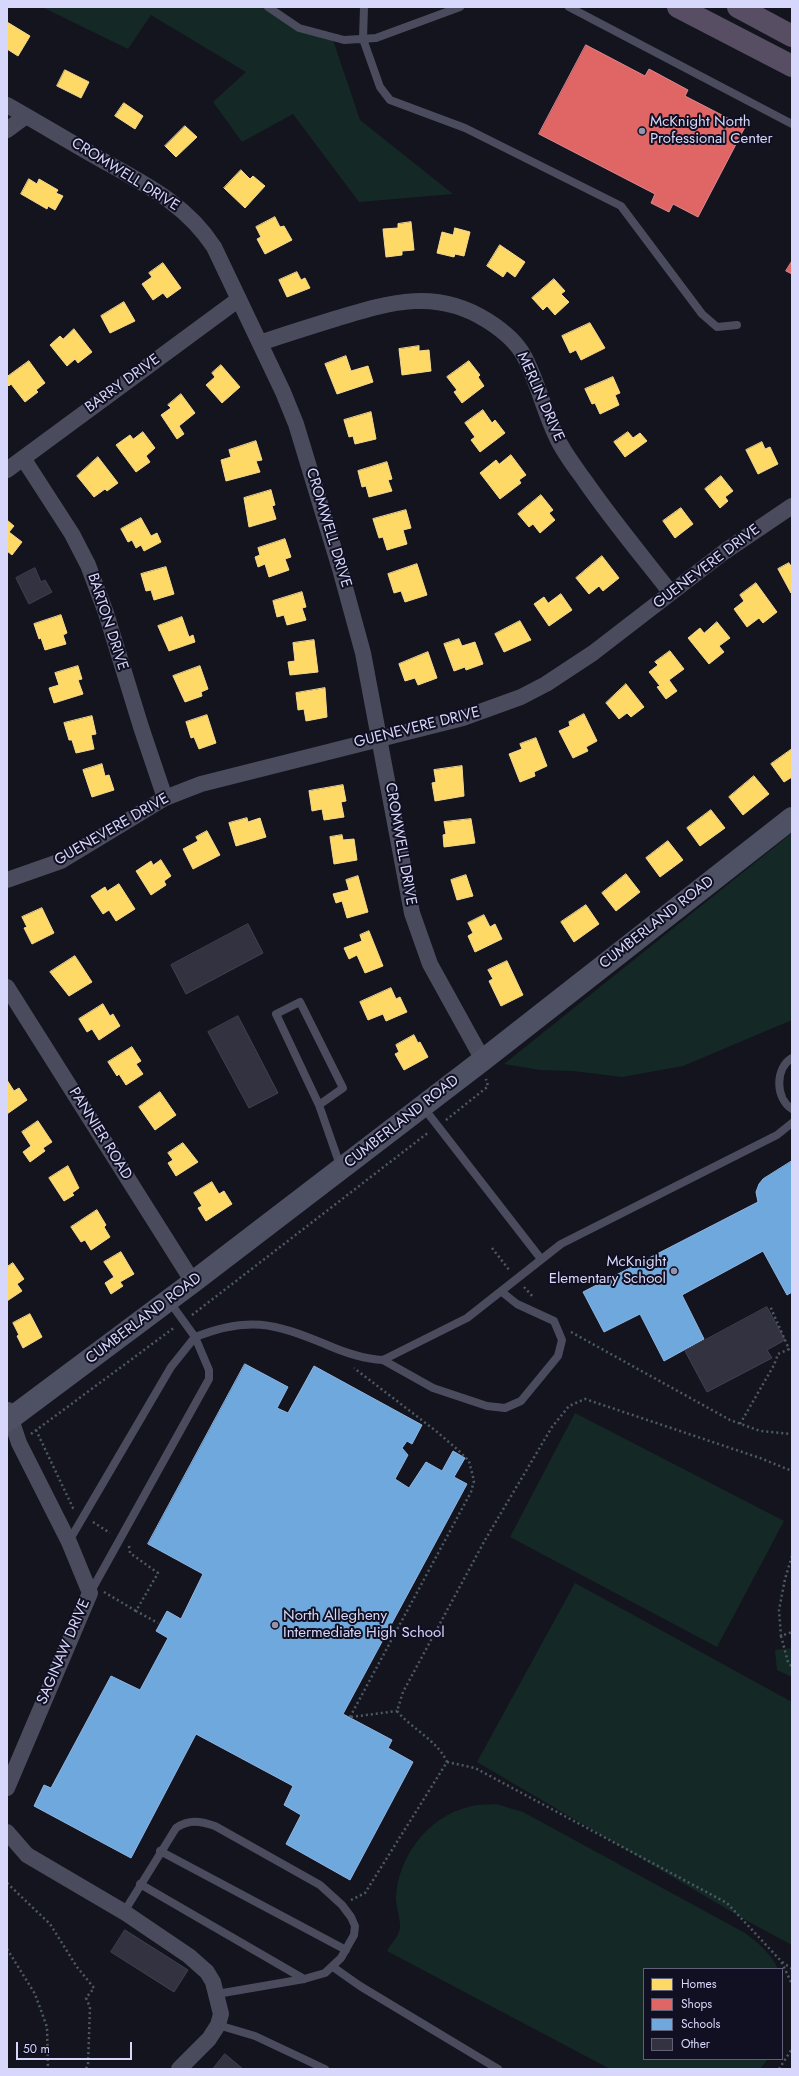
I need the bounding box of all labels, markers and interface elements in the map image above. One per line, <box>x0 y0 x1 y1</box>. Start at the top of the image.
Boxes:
place label: McKnight North Professional Center <box>650 113 773 148</box>
marker: McKnight North Professional Center <box>637 126 647 136</box>
street label: CROMWELL DRIVE <box>68 134 182 216</box>
street label: MERLIN DRIVE <box>512 350 568 444</box>
street label: BARRY DRIVE <box>82 351 164 417</box>
street label: CROMWELL DRIVE <box>301 466 355 590</box>
street label: GUENEVERE DRIVE <box>650 521 764 613</box>
street label: BARTON DRIVE <box>83 571 131 673</box>
street label: GUENEVERE DRIVE <box>352 704 482 752</box>
street label: CROMWELL DRIVE <box>380 781 420 907</box>
street label: GUENEVERE DRIVE <box>52 790 172 870</box>
street label: CUMBERLAND ROAD <box>596 873 718 973</box>
street label: CUMBERLAND ROAD <box>341 1072 463 1172</box>
street label: PANNIER ROAD <box>65 1085 135 1183</box>
place label: McKnight Elementary School <box>549 1253 666 1288</box>
marker: McKnight Elementary School <box>669 1266 679 1276</box>
street label: CUMBERLAND ROAD <box>83 1270 205 1368</box>
street label: SAGINAW DRIVE <box>34 1597 94 1707</box>
place label: North Allegheny Intermediate High School <box>283 1607 445 1642</box>
marker: North Allegheny Intermediate High School <box>270 1620 280 1630</box>
legend <box>643 1968 783 2060</box>
text: Homes <box>681 1975 717 1993</box>
text: Shops <box>681 1995 712 2013</box>
text: Schools <box>681 2015 720 2033</box>
scale bar <box>18 2034 134 2060</box>
text: Other <box>681 2035 710 2053</box>
text: 50 m <box>23 2040 50 2058</box>

